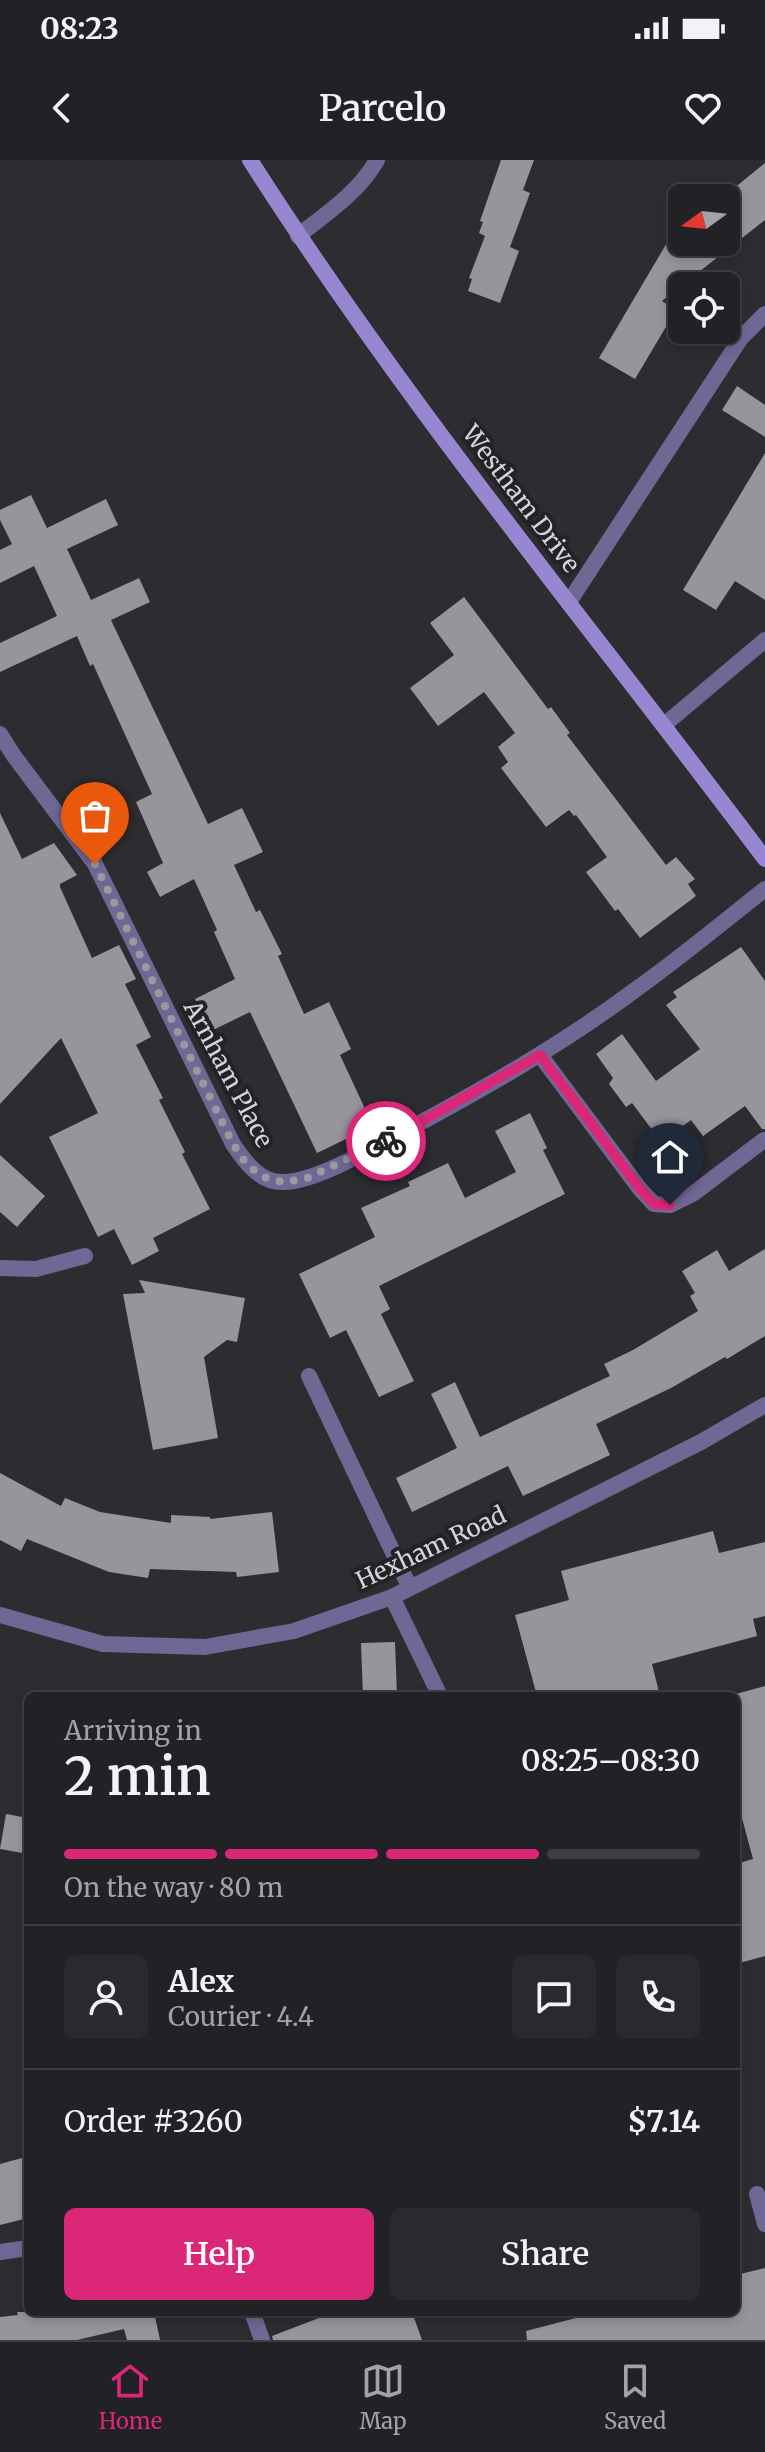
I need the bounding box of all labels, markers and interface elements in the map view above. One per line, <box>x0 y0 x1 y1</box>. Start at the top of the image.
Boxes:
text: 08:23 <box>40 9 119 47</box>
icon: back <box>40 86 84 130</box>
text: Parcelo <box>319 86 446 131</box>
icon: heart <box>681 86 725 130</box>
north arrow <box>668 184 740 256</box>
map controls <box>668 184 740 344</box>
button: locate <box>668 272 740 344</box>
street label: Westham Drive <box>455 418 587 579</box>
pin <box>61 782 129 864</box>
icon: bag <box>73 794 117 838</box>
street label: Arnham Place <box>176 994 280 1153</box>
courier <box>346 1101 426 1181</box>
icon: bike <box>364 1119 408 1163</box>
pin <box>636 1123 704 1205</box>
icon: home <box>648 1135 692 1179</box>
street label: Hexham Road <box>351 1499 511 1596</box>
text: Arriving in <box>64 1714 202 1747</box>
text: 08:25–08:30 <box>521 1741 700 1779</box>
text: 2 min <box>64 1744 211 1809</box>
text: On the way · 80 m <box>64 1871 283 1904</box>
button: person <box>64 1955 148 2039</box>
button: chat <box>512 1955 596 2039</box>
button: phone <box>616 1955 700 2039</box>
text: Alex <box>168 1962 234 2000</box>
text: Courier · 4.4 <box>168 2000 314 2033</box>
text: Order #3260 <box>64 2102 243 2140</box>
text: $7.14 <box>627 2102 700 2140</box>
button: Help <box>64 2208 374 2300</box>
button: Share <box>390 2208 700 2300</box>
tab: Home <box>99 2359 162 2435</box>
tab: Map <box>360 2359 406 2435</box>
tab: Saved <box>604 2359 666 2435</box>

